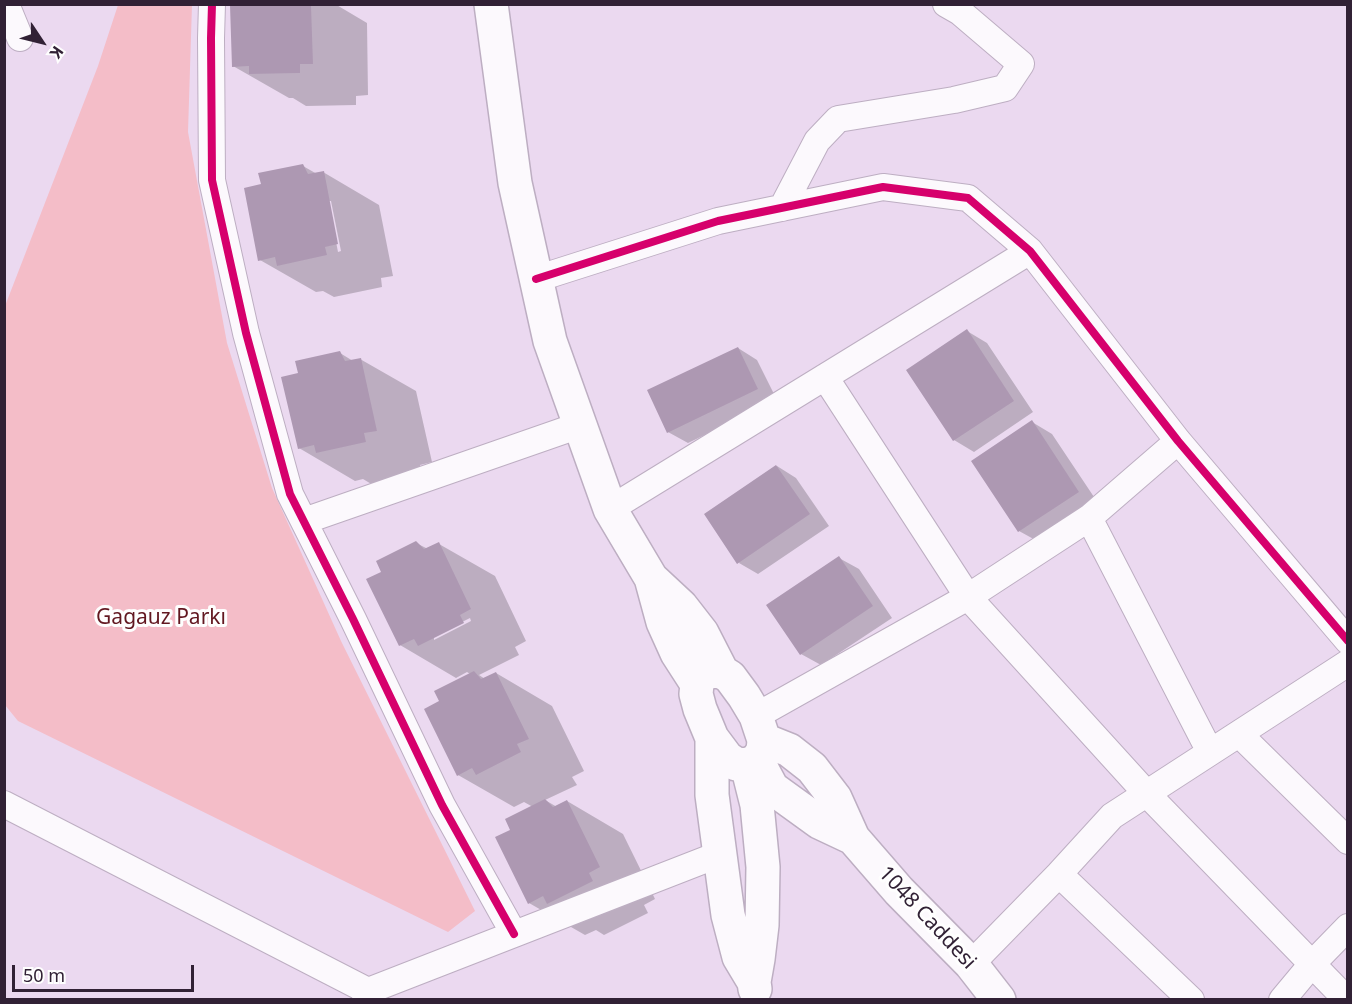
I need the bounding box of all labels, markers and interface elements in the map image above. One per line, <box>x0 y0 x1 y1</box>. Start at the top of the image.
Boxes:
north arrow <box>12 12 72 72</box>
text: K <box>45 42 69 63</box>
park label: Gagauz Parkı <box>96 605 226 631</box>
street label: 1048 Caddesi <box>873 861 981 975</box>
scale bar <box>15 953 196 991</box>
text: 50 m <box>23 963 65 987</box>

